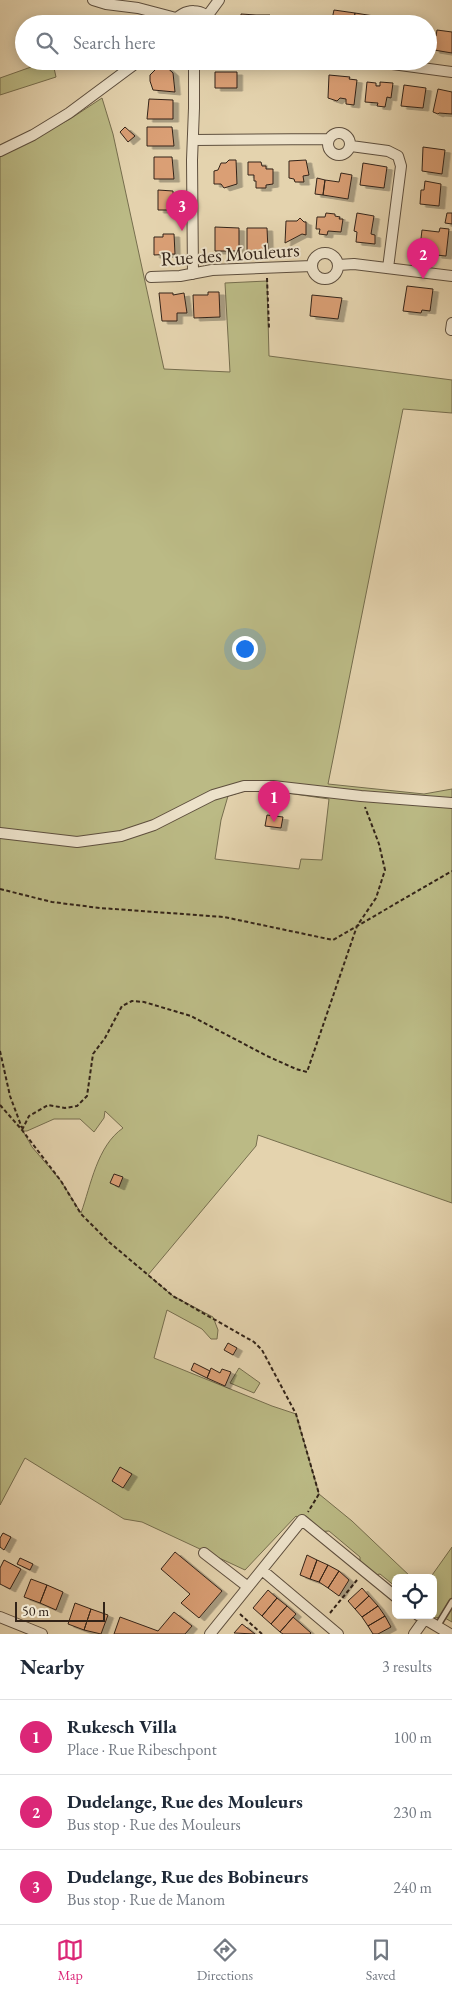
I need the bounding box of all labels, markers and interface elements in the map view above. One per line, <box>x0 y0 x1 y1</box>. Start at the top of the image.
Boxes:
search box <box>15 15 437 70</box>
icon: search <box>33 29 61 57</box>
text: Search here <box>73 30 155 55</box>
pin: 3 <box>166 190 198 231</box>
street label: Rue des Mouleurs <box>160 236 300 272</box>
pin: 2 <box>407 238 439 279</box>
your location <box>232 636 258 662</box>
pin: 1 <box>258 781 290 822</box>
map controls <box>392 1574 437 1619</box>
button: locate <box>392 1574 437 1619</box>
scale bar <box>15 1599 105 1622</box>
text: 50 m <box>22 1602 49 1620</box>
text: Nearby <box>20 1653 84 1680</box>
text: 3 results <box>382 1656 432 1677</box>
text: Rukesch Villa <box>67 1714 177 1739</box>
text: 1 <box>32 1727 40 1748</box>
text: 100 m <box>393 1727 432 1748</box>
text: Place · Rue Ribeschpont <box>67 1739 217 1760</box>
text: Dudelange, Rue des Mouleurs <box>67 1789 303 1814</box>
text: 2 <box>32 1802 40 1823</box>
text: 230 m <box>393 1802 432 1823</box>
text: Bus stop · Rue des Mouleurs <box>67 1814 241 1835</box>
text: Dudelange, Rue des Bobineurs <box>67 1864 308 1889</box>
text: 3 <box>32 1877 40 1898</box>
text: 240 m <box>393 1877 432 1898</box>
text: Bus stop · Rue de Manom <box>67 1889 225 1910</box>
tab: Map <box>56 1936 84 1984</box>
tab: Directions <box>197 1936 253 1984</box>
tab: Saved <box>366 1936 396 1984</box>

